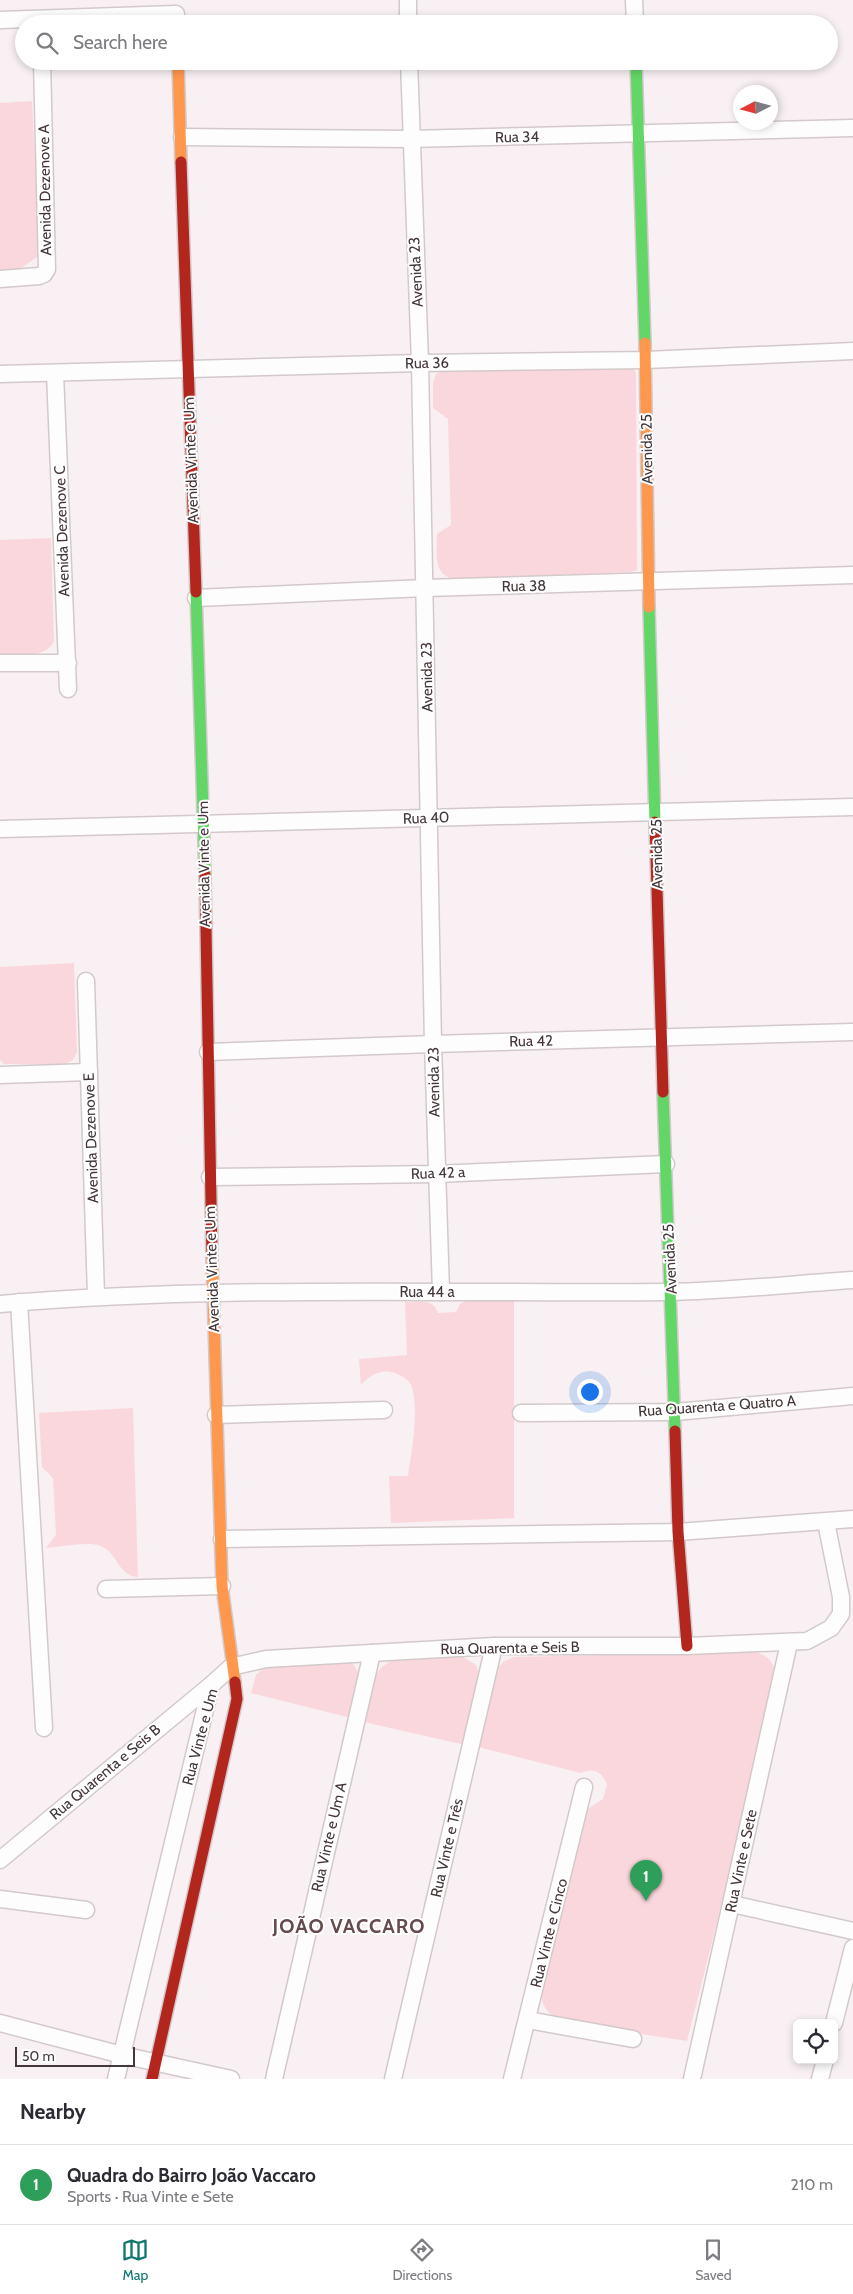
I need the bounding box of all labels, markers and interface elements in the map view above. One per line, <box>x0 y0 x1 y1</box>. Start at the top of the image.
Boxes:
search box <box>15 15 838 70</box>
icon: search <box>33 29 61 57</box>
text: Search here <box>73 31 167 54</box>
north arrow <box>733 85 778 130</box>
street label: Avenida Dezenove A <box>35 123 55 256</box>
street label: Rua 34 <box>495 128 540 146</box>
street label: Avenida 23 <box>405 237 427 307</box>
street label: Rua 36 <box>405 354 449 372</box>
street label: Avenida Vinte e Um <box>180 397 202 523</box>
street label: Avenida 25 <box>637 414 657 484</box>
street label: Avenida Dezenove C <box>51 465 73 597</box>
street label: Rua 38 <box>502 577 546 595</box>
street label: Avenida 23 <box>417 642 437 712</box>
street label: Avenida Vinte e Um <box>194 801 214 927</box>
street label: Rua 40 <box>402 808 450 828</box>
street label: Avenida 25 <box>647 819 667 889</box>
street label: Rua 42 <box>509 1032 553 1050</box>
street label: Avenida 23 <box>424 1047 444 1117</box>
street label: Avenida Dezenove E <box>80 1073 102 1203</box>
street label: Rua 42 a <box>410 1163 466 1183</box>
street label: Avenida Vinte e Um <box>201 1206 223 1332</box>
street label: Avenida 25 <box>659 1224 681 1294</box>
street label: Rua 44 a <box>399 1283 455 1301</box>
your location <box>577 1379 603 1405</box>
street label: Rua Quarenta e Quatro A <box>638 1391 797 1420</box>
street label: Rua Quarenta e Seis B <box>440 1638 580 1658</box>
street label: Rua Vinte e Um <box>178 1687 222 1787</box>
street label: Rua Quarenta e Seis B <box>46 1720 164 1824</box>
street label: Rua Vinte e Um A <box>308 1780 351 1894</box>
street label: Rua Vinte e Três <box>427 1797 467 1899</box>
street label: Rua Vinte e Sete <box>721 1808 761 1914</box>
pin: 1 <box>630 1860 662 1901</box>
street label: Rua Vinte e Cinco <box>527 1877 571 1989</box>
district label: JOÃO VACCARO <box>272 1914 425 1938</box>
map controls <box>793 2019 838 2064</box>
button: locate <box>793 2019 838 2064</box>
scale bar <box>15 2044 135 2067</box>
text: 50 m <box>22 2047 55 2065</box>
text: Nearby <box>20 2099 86 2124</box>
text: Quadra do Bairro João Vaccaro <box>67 2164 316 2187</box>
text: 1 <box>33 2175 39 2194</box>
text: 210 m <box>791 2175 833 2194</box>
text: Sports · Rua Vinte e Sete <box>67 2187 234 2206</box>
tab: Map <box>121 2236 149 2284</box>
tab: Directions <box>392 2236 452 2284</box>
tab: Saved <box>695 2236 732 2284</box>

